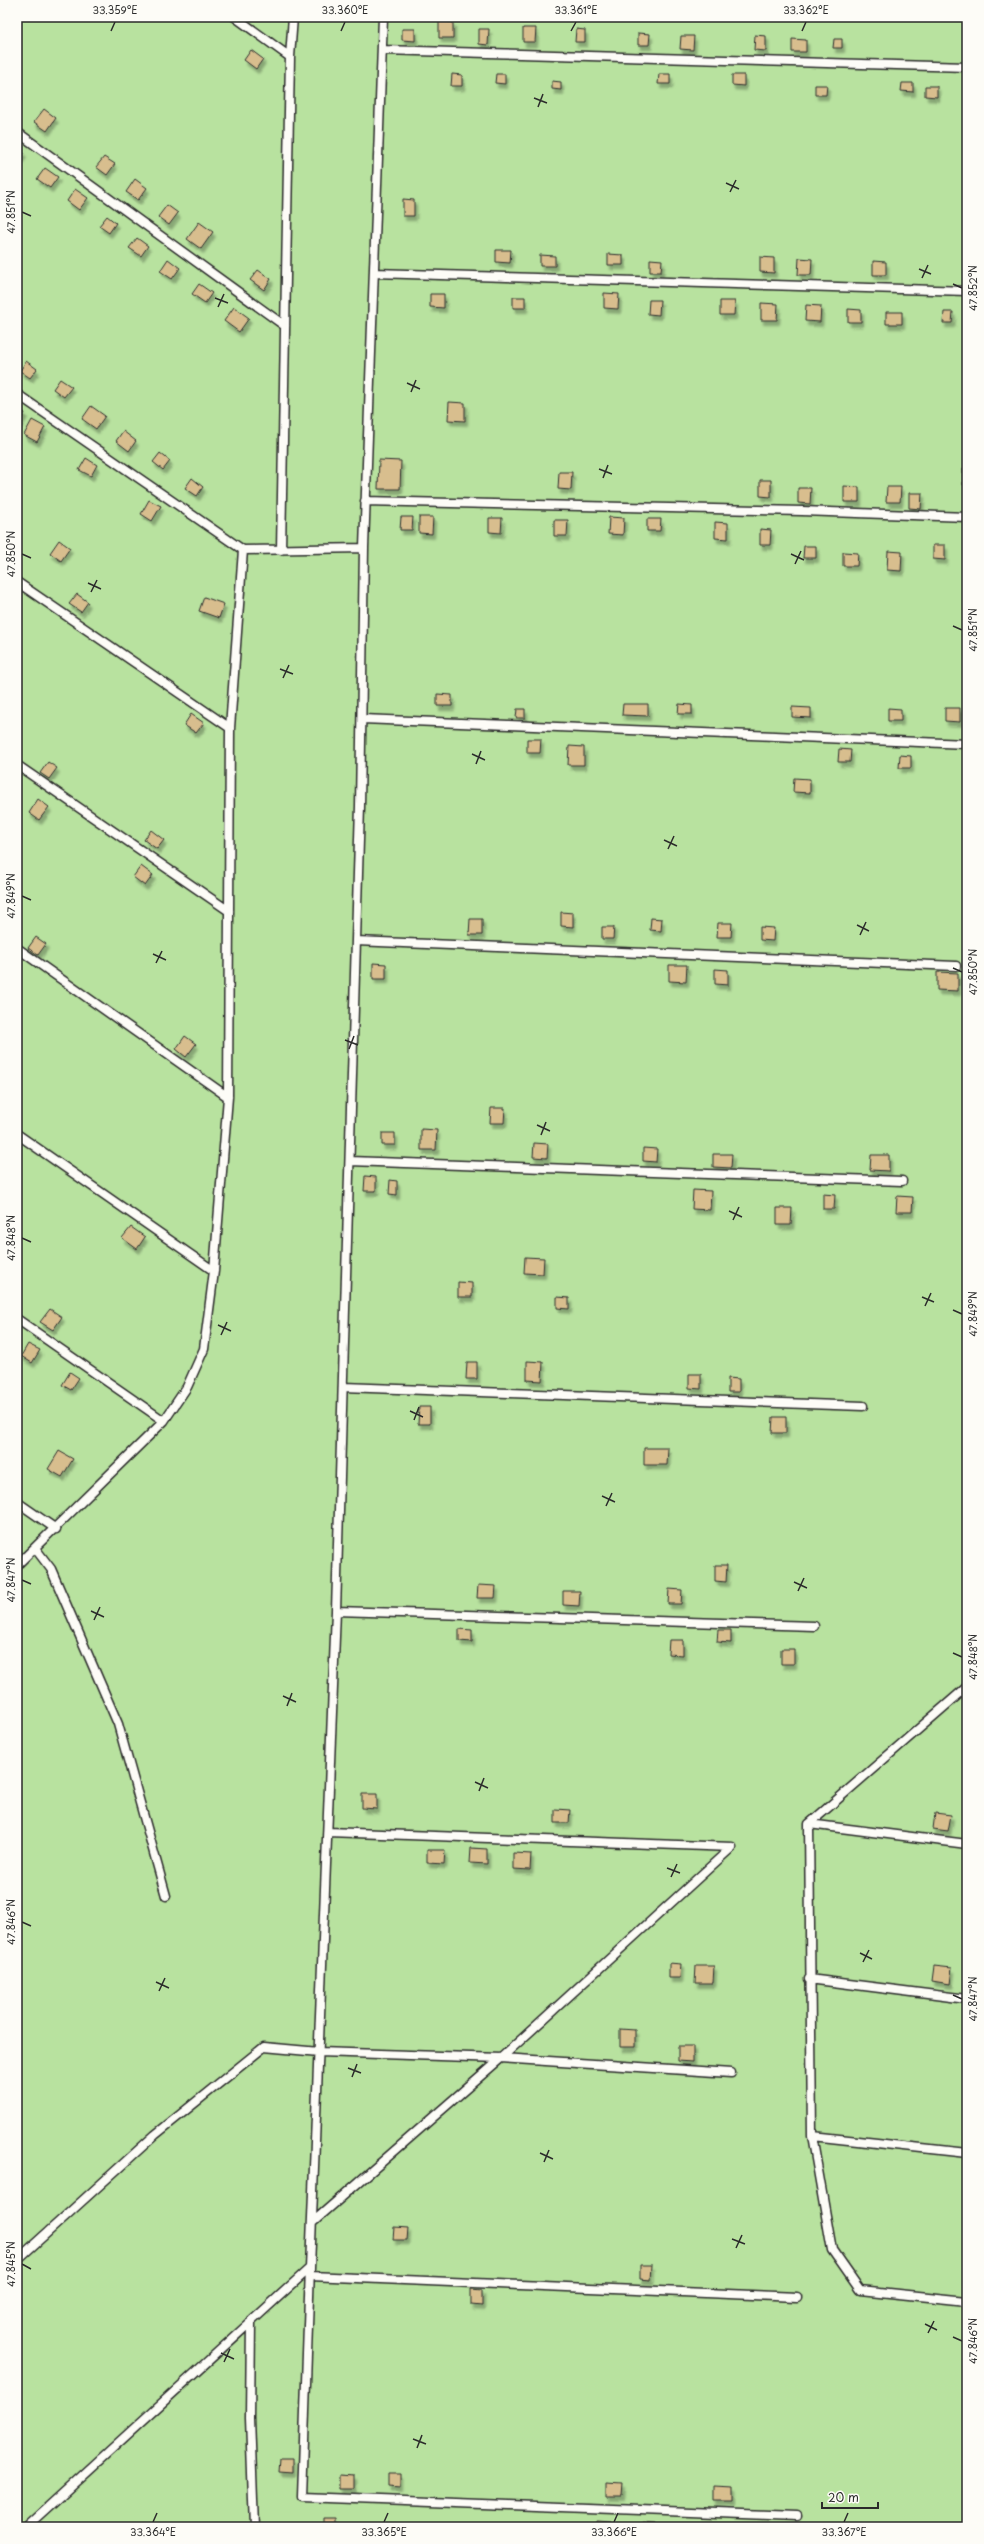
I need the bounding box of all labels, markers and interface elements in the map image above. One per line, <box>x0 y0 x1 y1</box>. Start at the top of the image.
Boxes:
text: 33.359°E <box>93 2 137 17</box>
text: 33.360°E <box>322 2 368 17</box>
text: 33.361°E <box>554 2 598 17</box>
text: 33.362°E <box>783 2 829 17</box>
text: 47.851°N <box>3 190 18 234</box>
text: 47.852°N <box>965 265 980 311</box>
text: 47.850°N <box>3 531 18 577</box>
text: 47.851°N <box>965 608 980 652</box>
text: 47.849°N <box>3 873 18 919</box>
text: 47.850°N <box>965 949 980 995</box>
text: 47.848°N <box>3 1215 18 1261</box>
text: 47.849°N <box>965 1291 980 1337</box>
text: 47.847°N <box>3 1557 18 1603</box>
text: 47.848°N <box>965 1634 980 1680</box>
text: 47.846°N <box>3 1899 18 1945</box>
text: 47.847°N <box>965 1976 980 2022</box>
text: 47.845°N <box>3 2241 18 2287</box>
text: 47.846°N <box>965 2318 980 2364</box>
scale bar <box>822 2484 878 2510</box>
text: 20 m <box>828 2488 859 2506</box>
text: 33.364°E <box>130 2524 176 2539</box>
text: 33.365°E <box>361 2524 407 2539</box>
text: 33.366°E <box>591 2524 637 2539</box>
text: 33.367°E <box>822 2524 866 2539</box>

